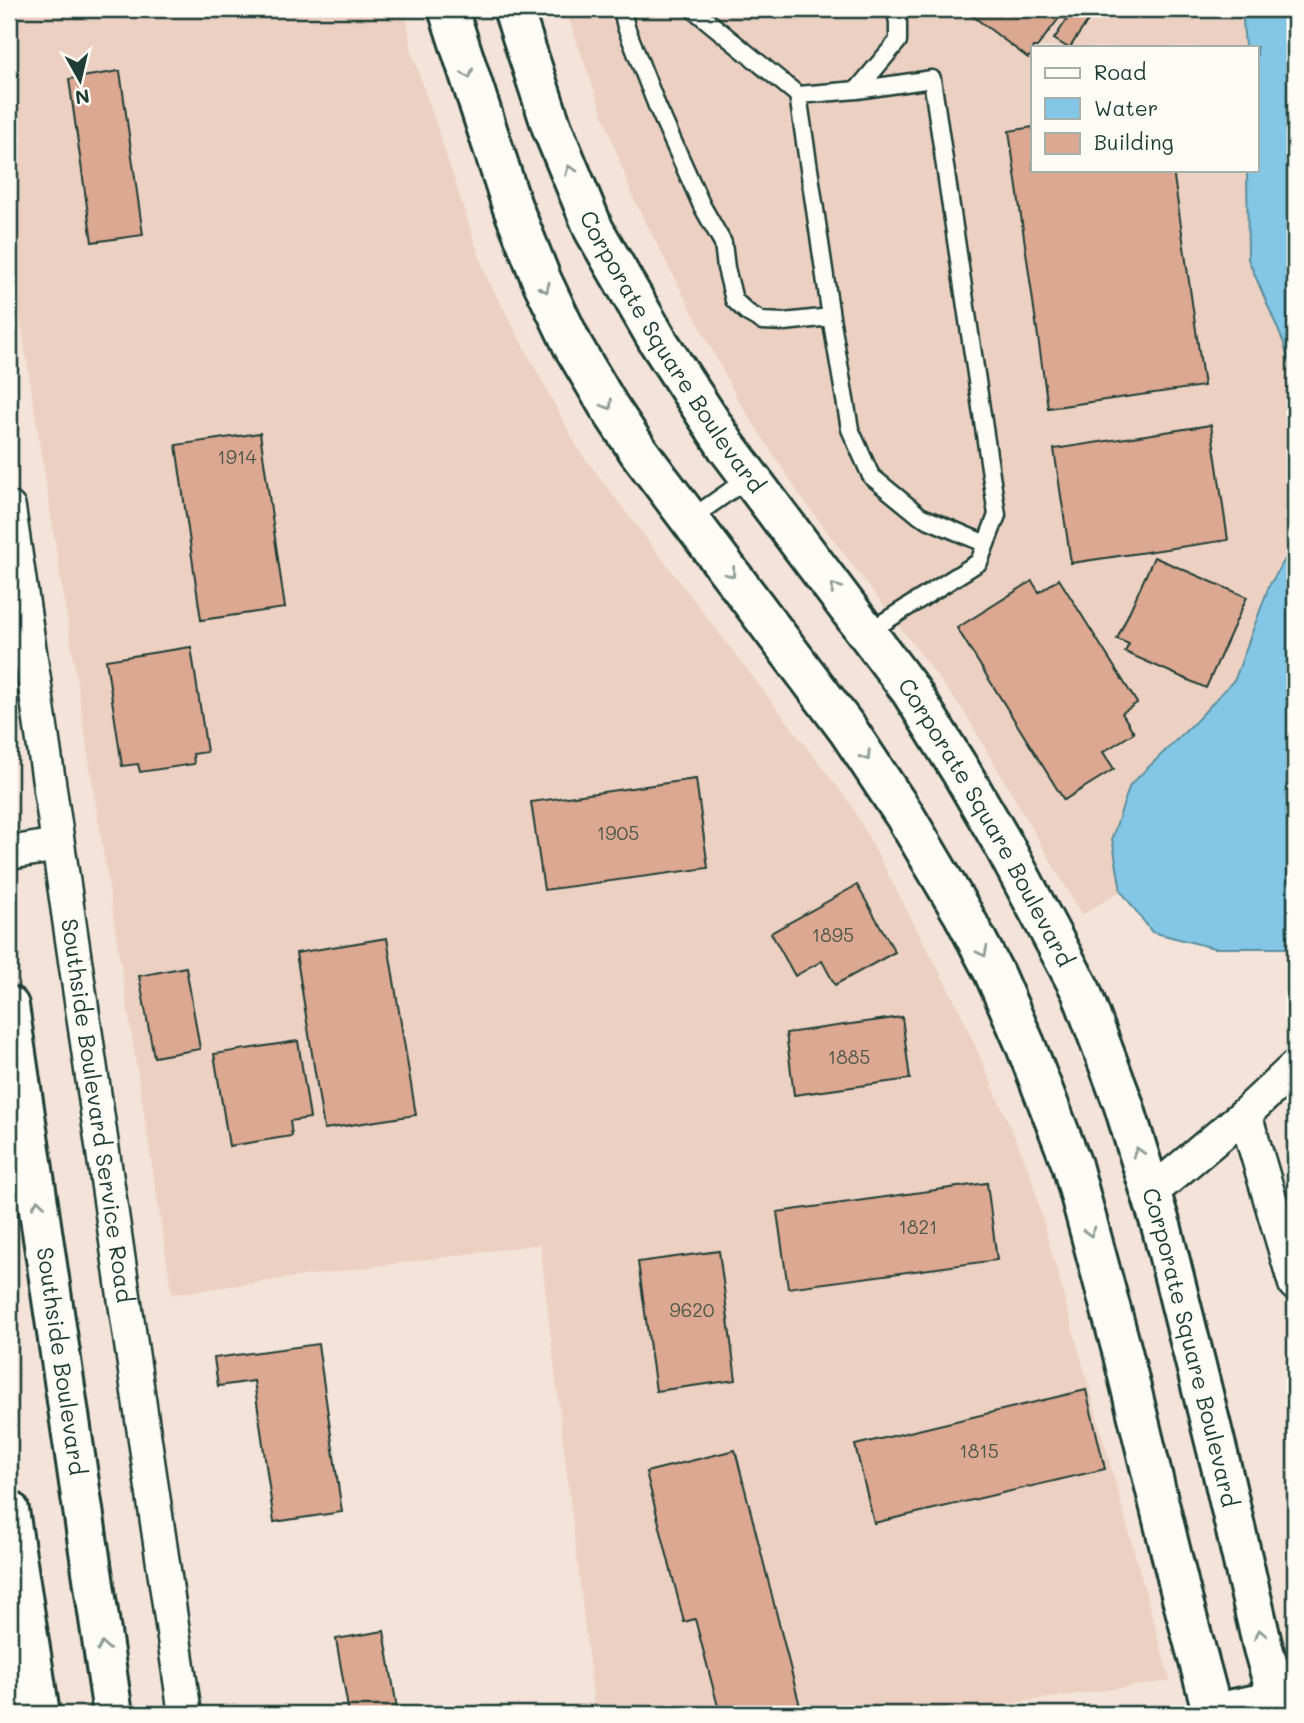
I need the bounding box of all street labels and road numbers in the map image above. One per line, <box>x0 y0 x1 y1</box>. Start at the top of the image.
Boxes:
street label: Corporate Square Boulevard <box>574 206 772 498</box>
street label: Corporate Square Boulevard <box>892 671 1081 971</box>
street label: Southside Boulevard Service Road <box>55 916 141 1305</box>
street label: Corporate Square Boulevard <box>1136 1184 1246 1510</box>
street label: Southside Boulevard <box>31 1245 94 1477</box>

